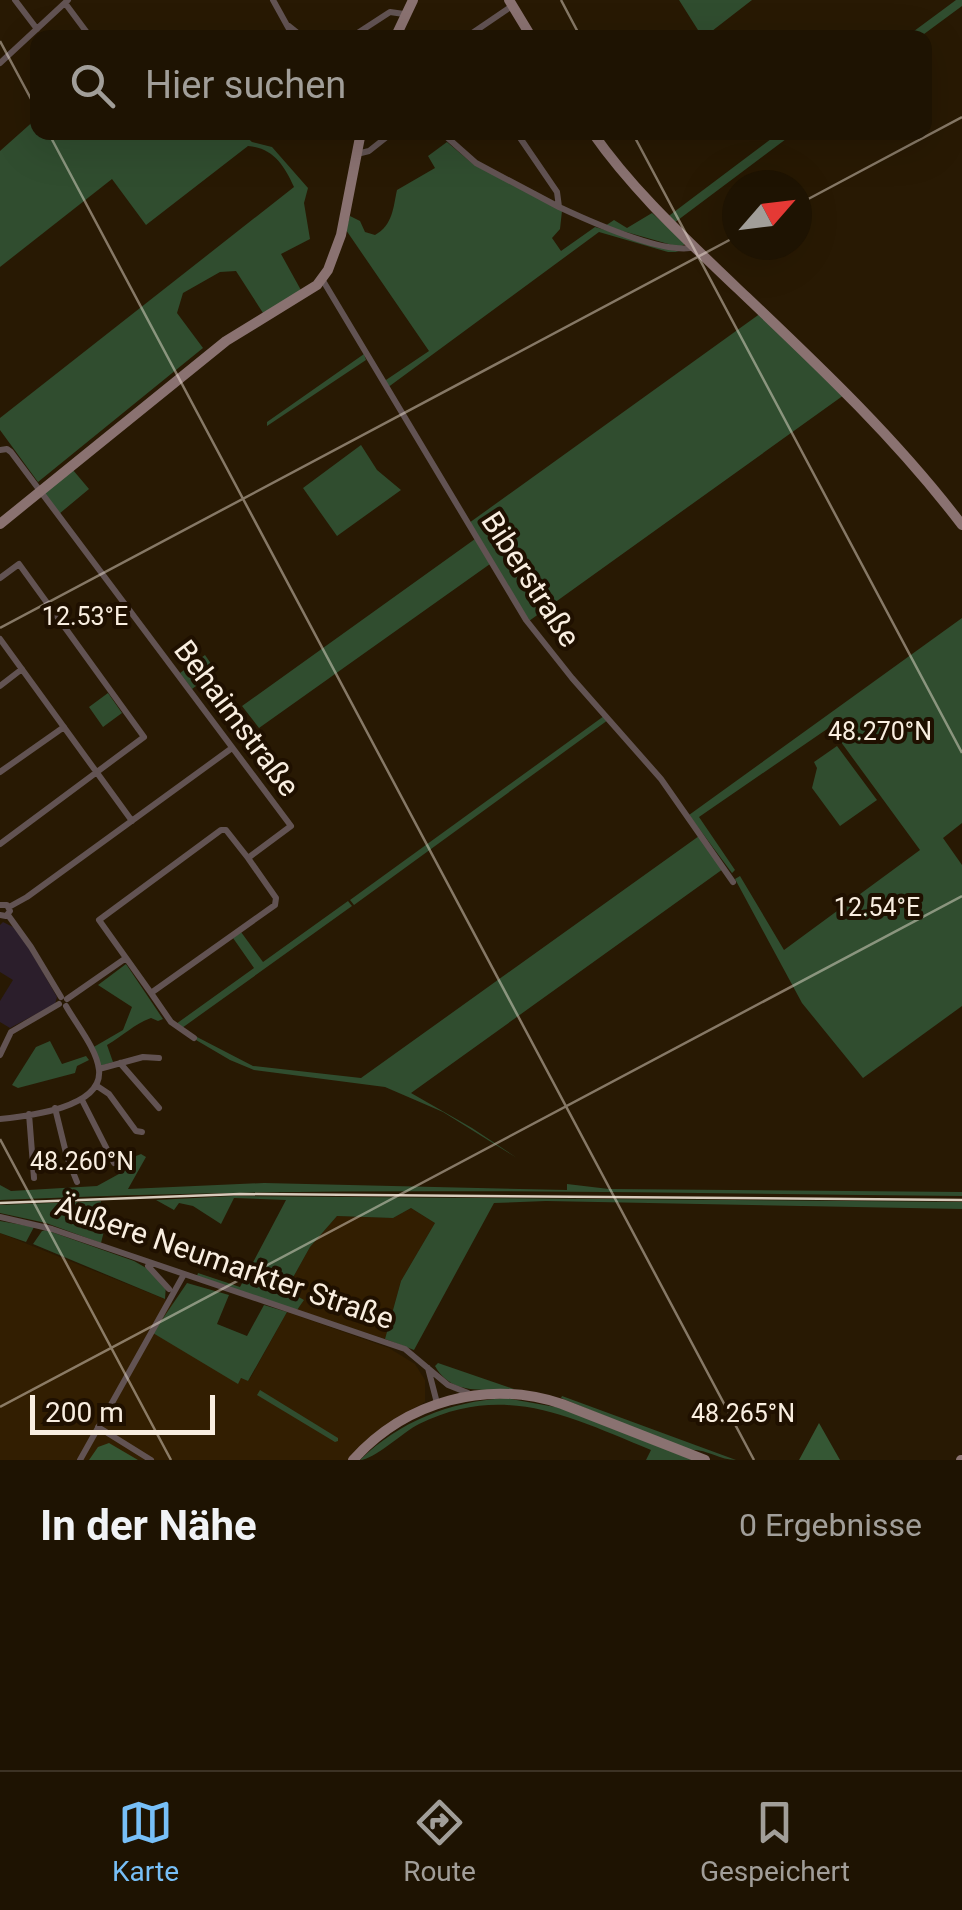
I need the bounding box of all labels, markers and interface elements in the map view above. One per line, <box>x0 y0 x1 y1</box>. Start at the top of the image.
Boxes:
search box <box>30 30 932 140</box>
icon: search <box>65 58 120 113</box>
text: Hier suchen <box>145 63 346 107</box>
north arrow <box>722 170 812 260</box>
street label: Biberstraße <box>474 505 588 653</box>
text: 12.53°E <box>42 602 128 631</box>
street label: Behaimstraße <box>167 633 307 803</box>
text: 48.270°N <box>828 717 932 746</box>
text: 12.54°E <box>834 893 920 922</box>
text: 48.260°N <box>30 1147 134 1176</box>
street label: Äußere Neumarkter Straße <box>51 1188 399 1336</box>
scale bar <box>30 1390 215 1434</box>
text: 200 m <box>45 1396 124 1429</box>
text: 48.265°N <box>691 1399 795 1428</box>
text: In der Nähe <box>40 1501 257 1550</box>
text: 0 Ergebnisse <box>739 1506 922 1544</box>
tab: Karte <box>112 1795 179 1888</box>
tab: Route <box>403 1795 476 1888</box>
tab: Gespeichert <box>700 1795 850 1888</box>

